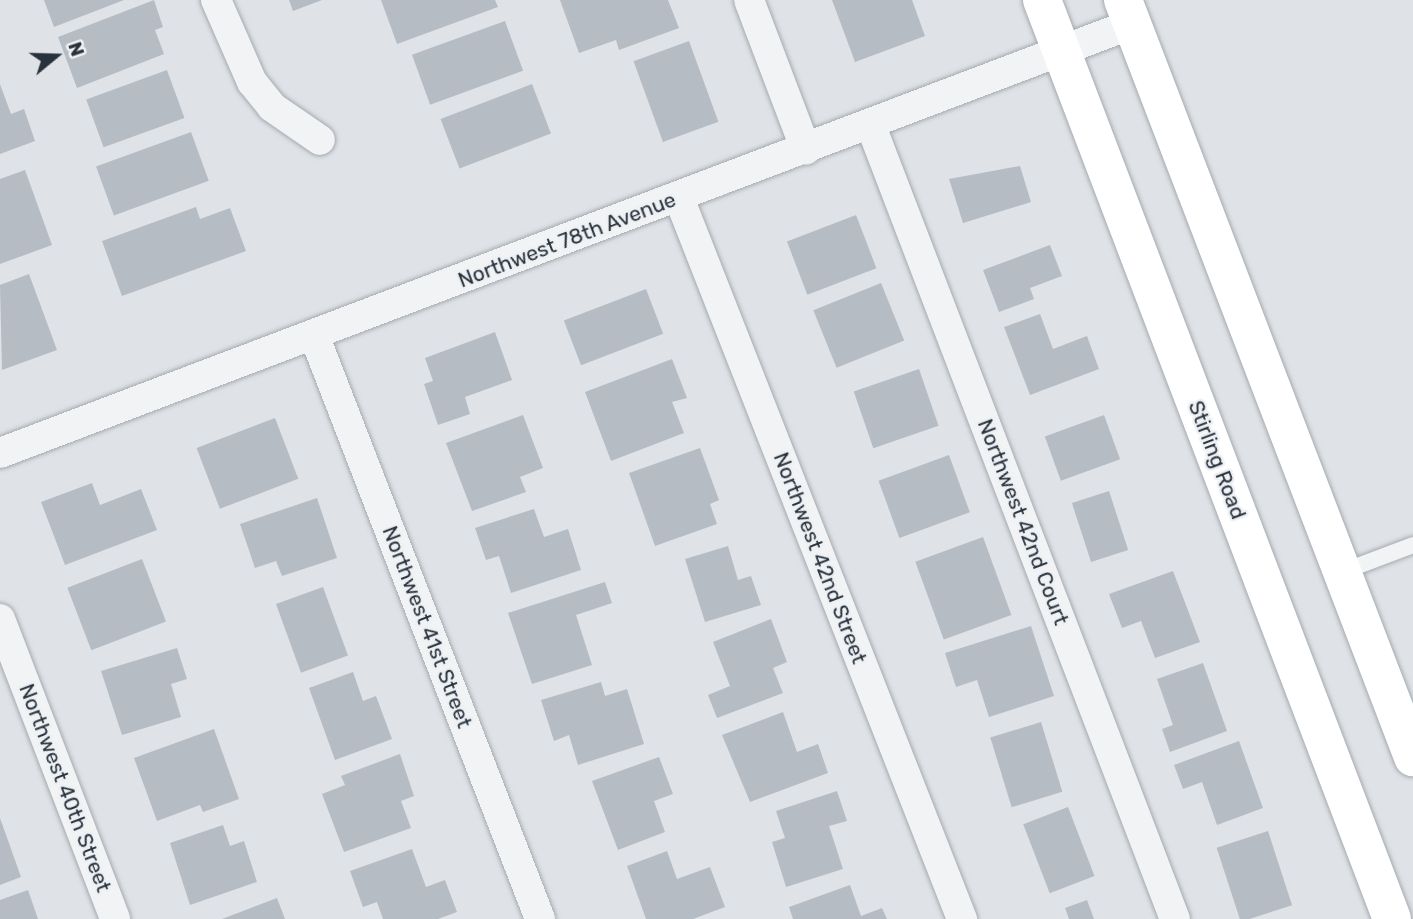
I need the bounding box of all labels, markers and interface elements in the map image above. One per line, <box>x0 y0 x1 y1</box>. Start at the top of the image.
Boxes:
north arrow <box>21 21 91 91</box>
text: N <box>63 39 89 59</box>
street label: Northwest 78th Avenue <box>454 187 680 293</box>
street label: Stirling Road <box>1183 397 1251 523</box>
street label: Northwest 42nd Court <box>972 416 1074 628</box>
street label: Northwest 42nd Street <box>768 449 872 667</box>
street label: Northwest 41st Street <box>377 522 477 732</box>
street label: Northwest 40th Street <box>14 680 116 896</box>

